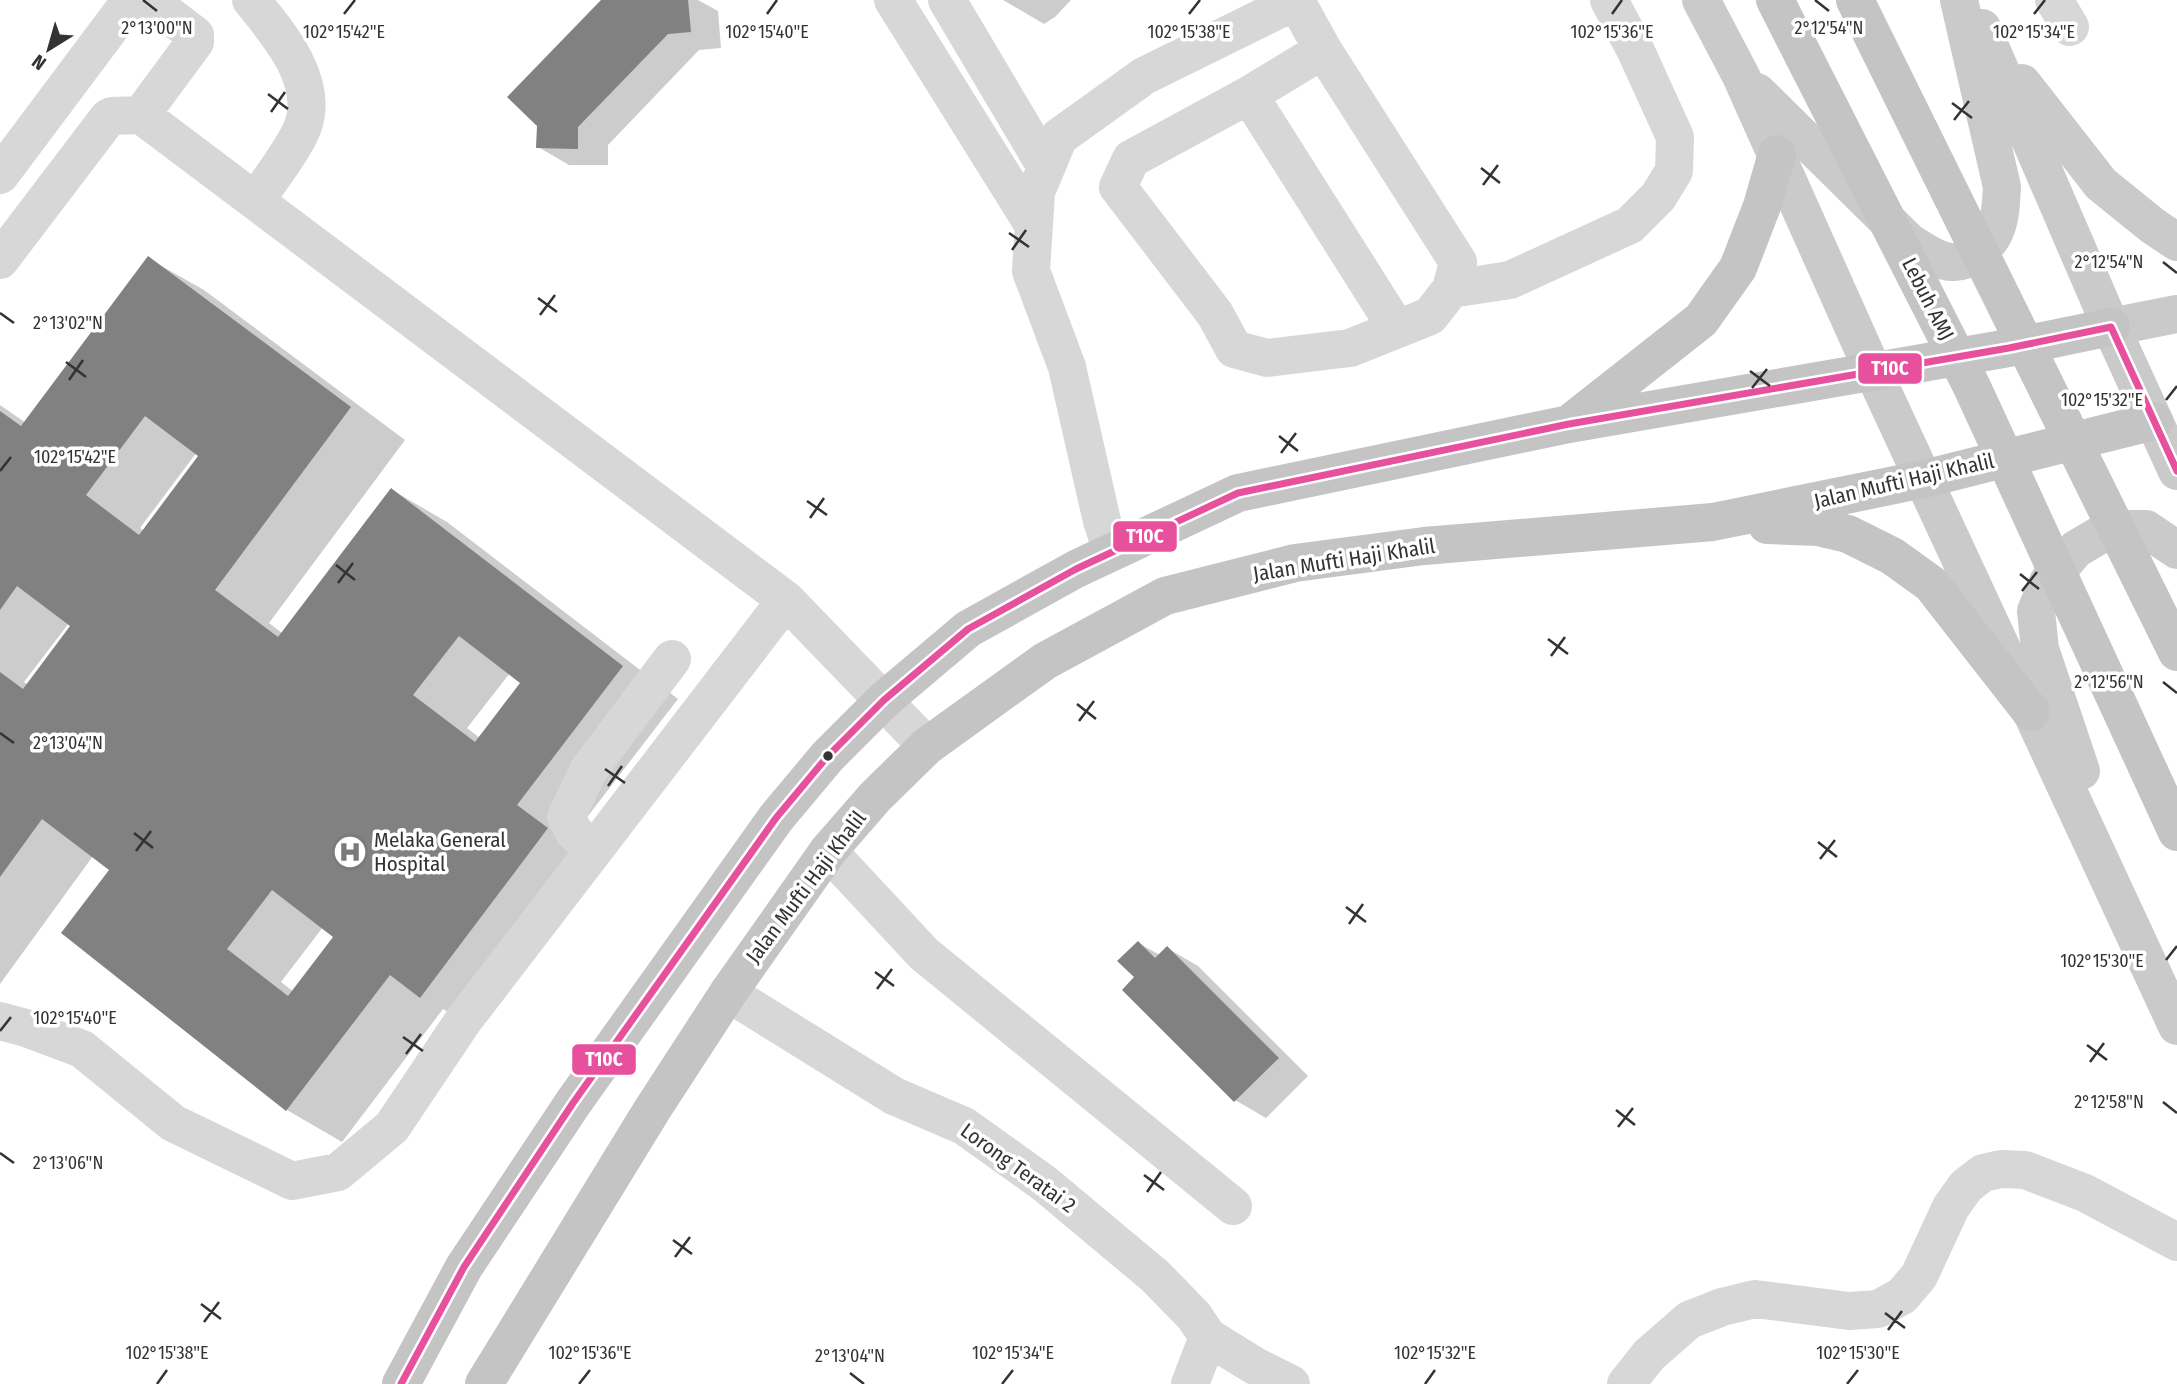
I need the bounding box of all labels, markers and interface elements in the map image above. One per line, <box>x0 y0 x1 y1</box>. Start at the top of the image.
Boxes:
north arrow <box>14 14 84 84</box>
text: 2°13'00"N <box>121 17 193 39</box>
text: 2°12'54"N <box>1795 17 1863 39</box>
text: 102°15'42"E <box>303 21 385 43</box>
text: 102°15'40"E <box>725 21 809 43</box>
text: 102°15'38"E <box>1147 21 1231 43</box>
text: 102°15'36"E <box>1571 21 1653 43</box>
text: 102°15'34"E <box>1993 21 2075 43</box>
text: N <box>28 50 51 75</box>
text: 2°12'54"N <box>2075 251 2143 273</box>
street label: Lebuh AMJ <box>1896 253 1960 345</box>
text: 2°13'02"N <box>33 312 103 334</box>
line badge: T10C <box>1857 352 1923 385</box>
text: T10C <box>1871 357 1909 380</box>
text: 102°15'32"E <box>2061 389 2143 411</box>
text: 102°15'42"E <box>34 446 116 468</box>
street label: Jalan Mufti Haji Khalil <box>1811 448 1997 514</box>
line badge: T10C <box>1112 520 1178 553</box>
text: T10C <box>1126 525 1164 548</box>
street label: Jalan Mufti Haji Khalil <box>1251 533 1437 587</box>
text: 2°12'56"N <box>2074 671 2144 693</box>
text: 2°13'04"N <box>33 732 103 754</box>
unlabelled marker <box>821 749 835 763</box>
street label: Jalan Mufti Haji Khalil <box>740 805 872 968</box>
place label: Melaka General Hospital <box>374 827 506 877</box>
hospital icon: Melaka General Hospital <box>331 833 369 871</box>
text: 102°15'30"E <box>2060 950 2144 972</box>
text: 102°15'40"E <box>33 1007 117 1029</box>
line badge: T10C <box>571 1043 637 1076</box>
text: T10C <box>585 1048 623 1071</box>
text: 2°12'58"N <box>2074 1091 2144 1113</box>
street label: Lorong Teratai 2 <box>955 1118 1081 1218</box>
text: 2°13'06"N <box>33 1152 103 1174</box>
text: 102°15'38"E <box>125 1342 209 1364</box>
text: 102°15'36"E <box>549 1342 631 1364</box>
text: 102°15'34"E <box>972 1342 1054 1364</box>
text: 102°15'32"E <box>1394 1342 1476 1364</box>
text: 102°15'30"E <box>1816 1342 1900 1364</box>
text: 2°13'04"N <box>815 1345 885 1367</box>

